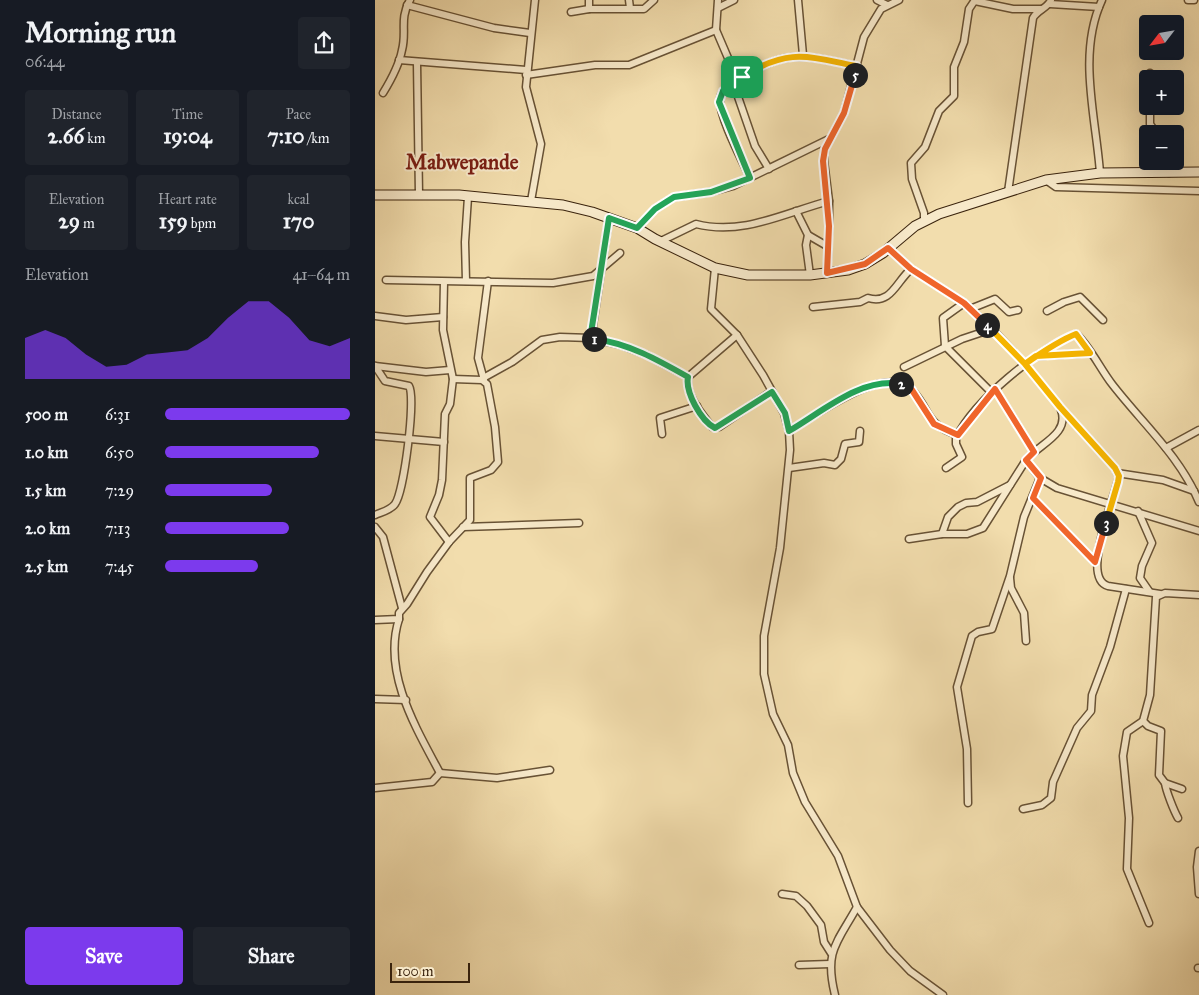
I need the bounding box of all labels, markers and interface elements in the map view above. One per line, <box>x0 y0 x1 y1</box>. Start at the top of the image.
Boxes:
text: Morning run <box>25 15 176 50</box>
north arrow <box>1139 15 1184 60</box>
map controls <box>1139 15 1184 170</box>
button: share <box>298 17 350 69</box>
text: 06:44 <box>25 52 64 71</box>
pin <box>721 56 763 98</box>
pin: 5 <box>843 62 867 88</box>
icon: arrive <box>728 63 756 91</box>
text: 5 <box>852 67 859 84</box>
button: + <box>1139 70 1184 115</box>
text: Distance <box>51 106 102 123</box>
text: Time <box>172 106 203 123</box>
text: Pace <box>286 106 311 123</box>
text: 2.66 <box>48 123 84 149</box>
text: 19:04 <box>163 123 212 149</box>
text: 7:10 <box>268 123 304 149</box>
button: − <box>1139 125 1184 170</box>
text: km <box>84 130 105 147</box>
text: /km <box>304 130 329 147</box>
district label: Mabwepande <box>406 149 519 175</box>
text: Elevation <box>49 191 104 208</box>
text: Heart rate <box>158 191 217 208</box>
text: kcal <box>287 191 310 208</box>
text: 29 <box>58 208 80 234</box>
text: 159 <box>159 208 188 234</box>
text: 170 <box>283 208 314 234</box>
text: m <box>80 215 95 232</box>
text: bpm <box>188 215 216 232</box>
text: Elevation <box>25 265 89 284</box>
text: 41–64 m <box>292 265 350 284</box>
pin: 4 <box>975 312 999 338</box>
text: 4 <box>984 317 991 334</box>
pin: 1 <box>581 326 607 352</box>
text: 1 <box>592 331 597 348</box>
pin: 2 <box>889 372 913 396</box>
text: 2 <box>898 376 905 393</box>
text: 500 m <box>25 405 68 424</box>
text: 6:31 <box>105 405 130 424</box>
text: 1.0 km <box>25 443 68 462</box>
text: 6:50 <box>105 443 134 462</box>
text: 1.5 km <box>25 481 66 500</box>
text: 7:29 <box>105 481 134 500</box>
pin: 3 <box>1093 510 1119 536</box>
text: 3 <box>1104 515 1109 532</box>
text: 2.0 km <box>25 519 70 538</box>
text: 7:13 <box>105 519 130 538</box>
text: 2.5 km <box>25 557 68 576</box>
text: 7:45 <box>105 557 134 576</box>
button: Save <box>25 927 183 985</box>
button: Share <box>193 927 350 985</box>
scale bar <box>390 960 470 983</box>
text: 100 m <box>397 963 434 980</box>

